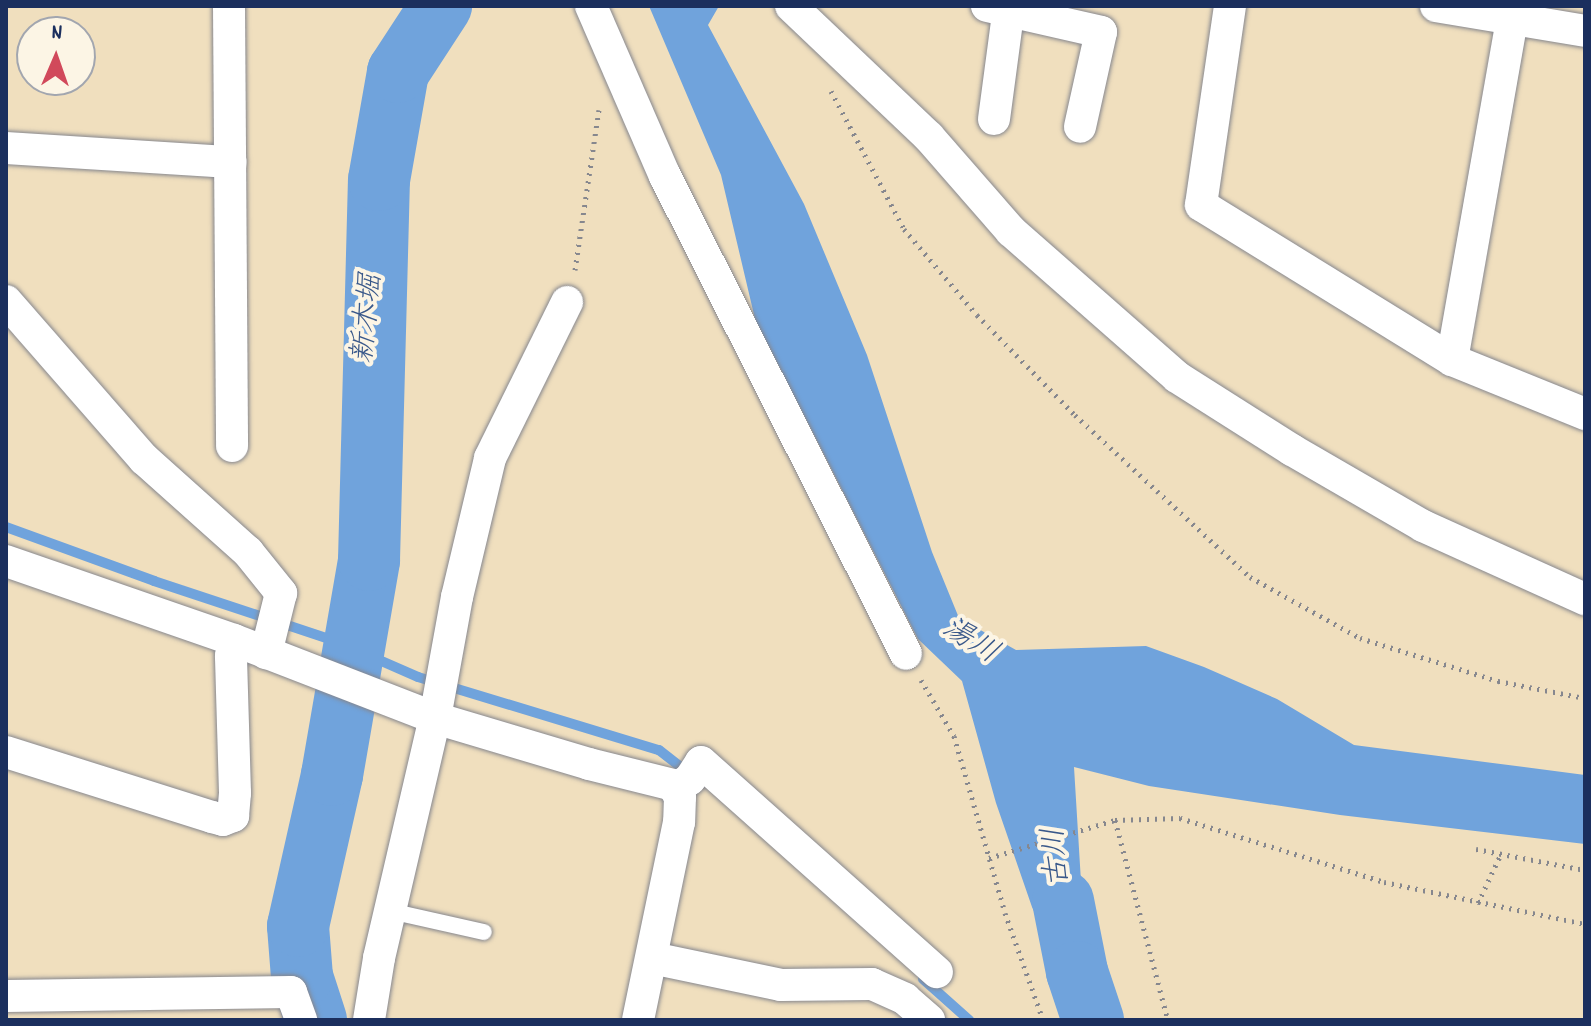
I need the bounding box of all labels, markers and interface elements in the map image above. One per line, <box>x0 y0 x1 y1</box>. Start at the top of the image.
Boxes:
north arrow <box>16 16 96 96</box>
text: N <box>51 18 63 49</box>
water label: 新木堀 <box>347 272 393 366</box>
water label: 湯川 <box>934 612 1004 674</box>
water label: 古川 <box>1038 826 1080 888</box>

